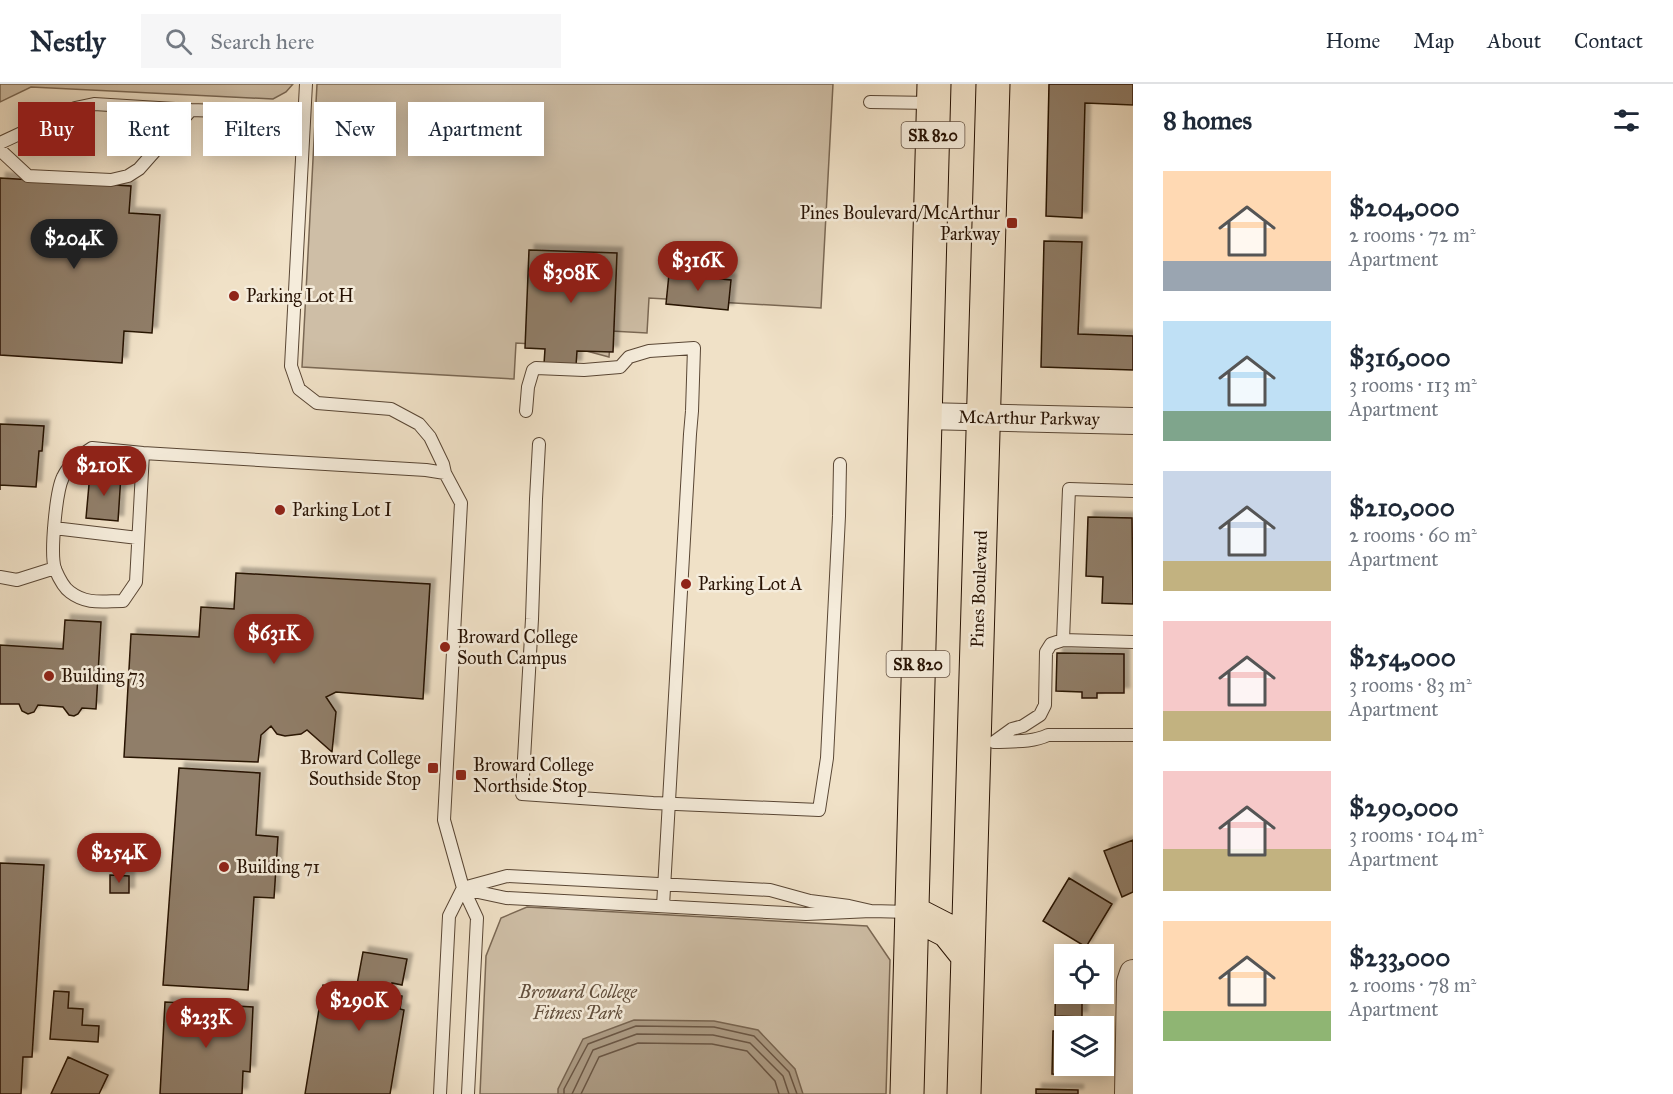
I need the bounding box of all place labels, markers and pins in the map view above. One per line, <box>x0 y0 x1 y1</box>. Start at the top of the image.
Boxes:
place label: Pines Boulevard/McArthur Parkway <box>800 202 1001 245</box>
marker: Pines Boulevard/McArthur Parkway <box>1005 216 1019 230</box>
pin: $204K <box>32 219 116 270</box>
pin: $316K <box>656 241 740 292</box>
pin: $308K <box>529 253 613 304</box>
place label: Parking Lot H <box>246 285 354 308</box>
marker: Parking Lot H <box>227 289 241 303</box>
pin: $210K <box>62 446 146 497</box>
place label: Parking Lot I <box>292 499 392 522</box>
marker: Parking Lot I <box>273 503 287 517</box>
place label: Parking Lot A <box>698 573 802 596</box>
marker: Parking Lot A <box>679 577 693 591</box>
pin: $631K <box>232 614 316 665</box>
place label: Broward College South Campus <box>457 626 578 669</box>
marker: Broward College South Campus <box>438 640 452 654</box>
place label: Building 73 <box>61 665 145 688</box>
marker: Building 73 <box>42 669 56 683</box>
place label: Broward College Southside Stop <box>300 747 421 790</box>
place label: Broward College Northside Stop <box>473 754 594 797</box>
marker: Broward College Southside Stop <box>426 761 440 775</box>
marker: Broward College Northside Stop <box>454 768 468 782</box>
pin: $254K <box>77 833 161 884</box>
place label: Building 71 <box>236 856 320 879</box>
marker: Building 71 <box>217 860 231 874</box>
pin: $290K <box>317 981 401 1032</box>
pin: $233K <box>164 998 248 1049</box>

